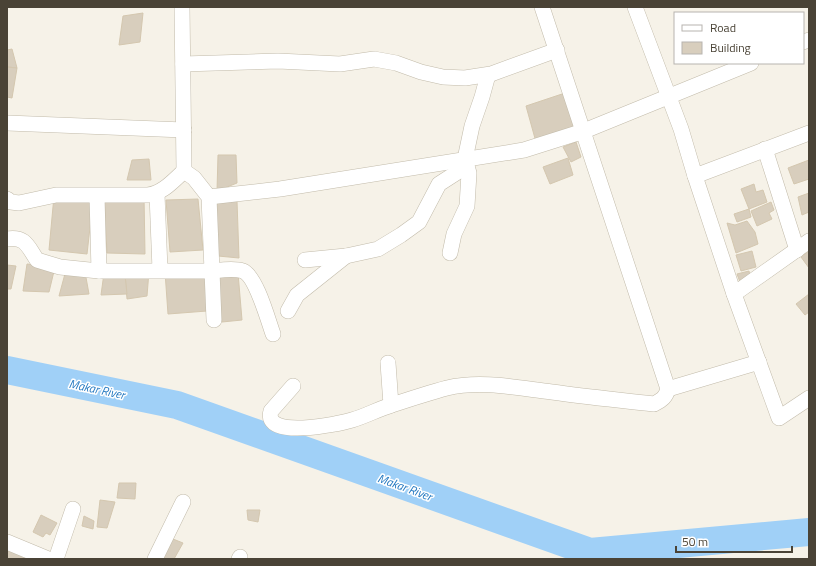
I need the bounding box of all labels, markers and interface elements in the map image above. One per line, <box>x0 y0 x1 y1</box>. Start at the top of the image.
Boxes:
legend <box>674 12 804 64</box>
text: Road <box>710 18 736 37</box>
text: Building <box>710 38 751 57</box>
water label: Makar River <box>67 374 129 405</box>
water label: Makar River <box>375 468 437 506</box>
scale bar <box>676 528 792 554</box>
text: 50 m <box>682 532 708 551</box>

